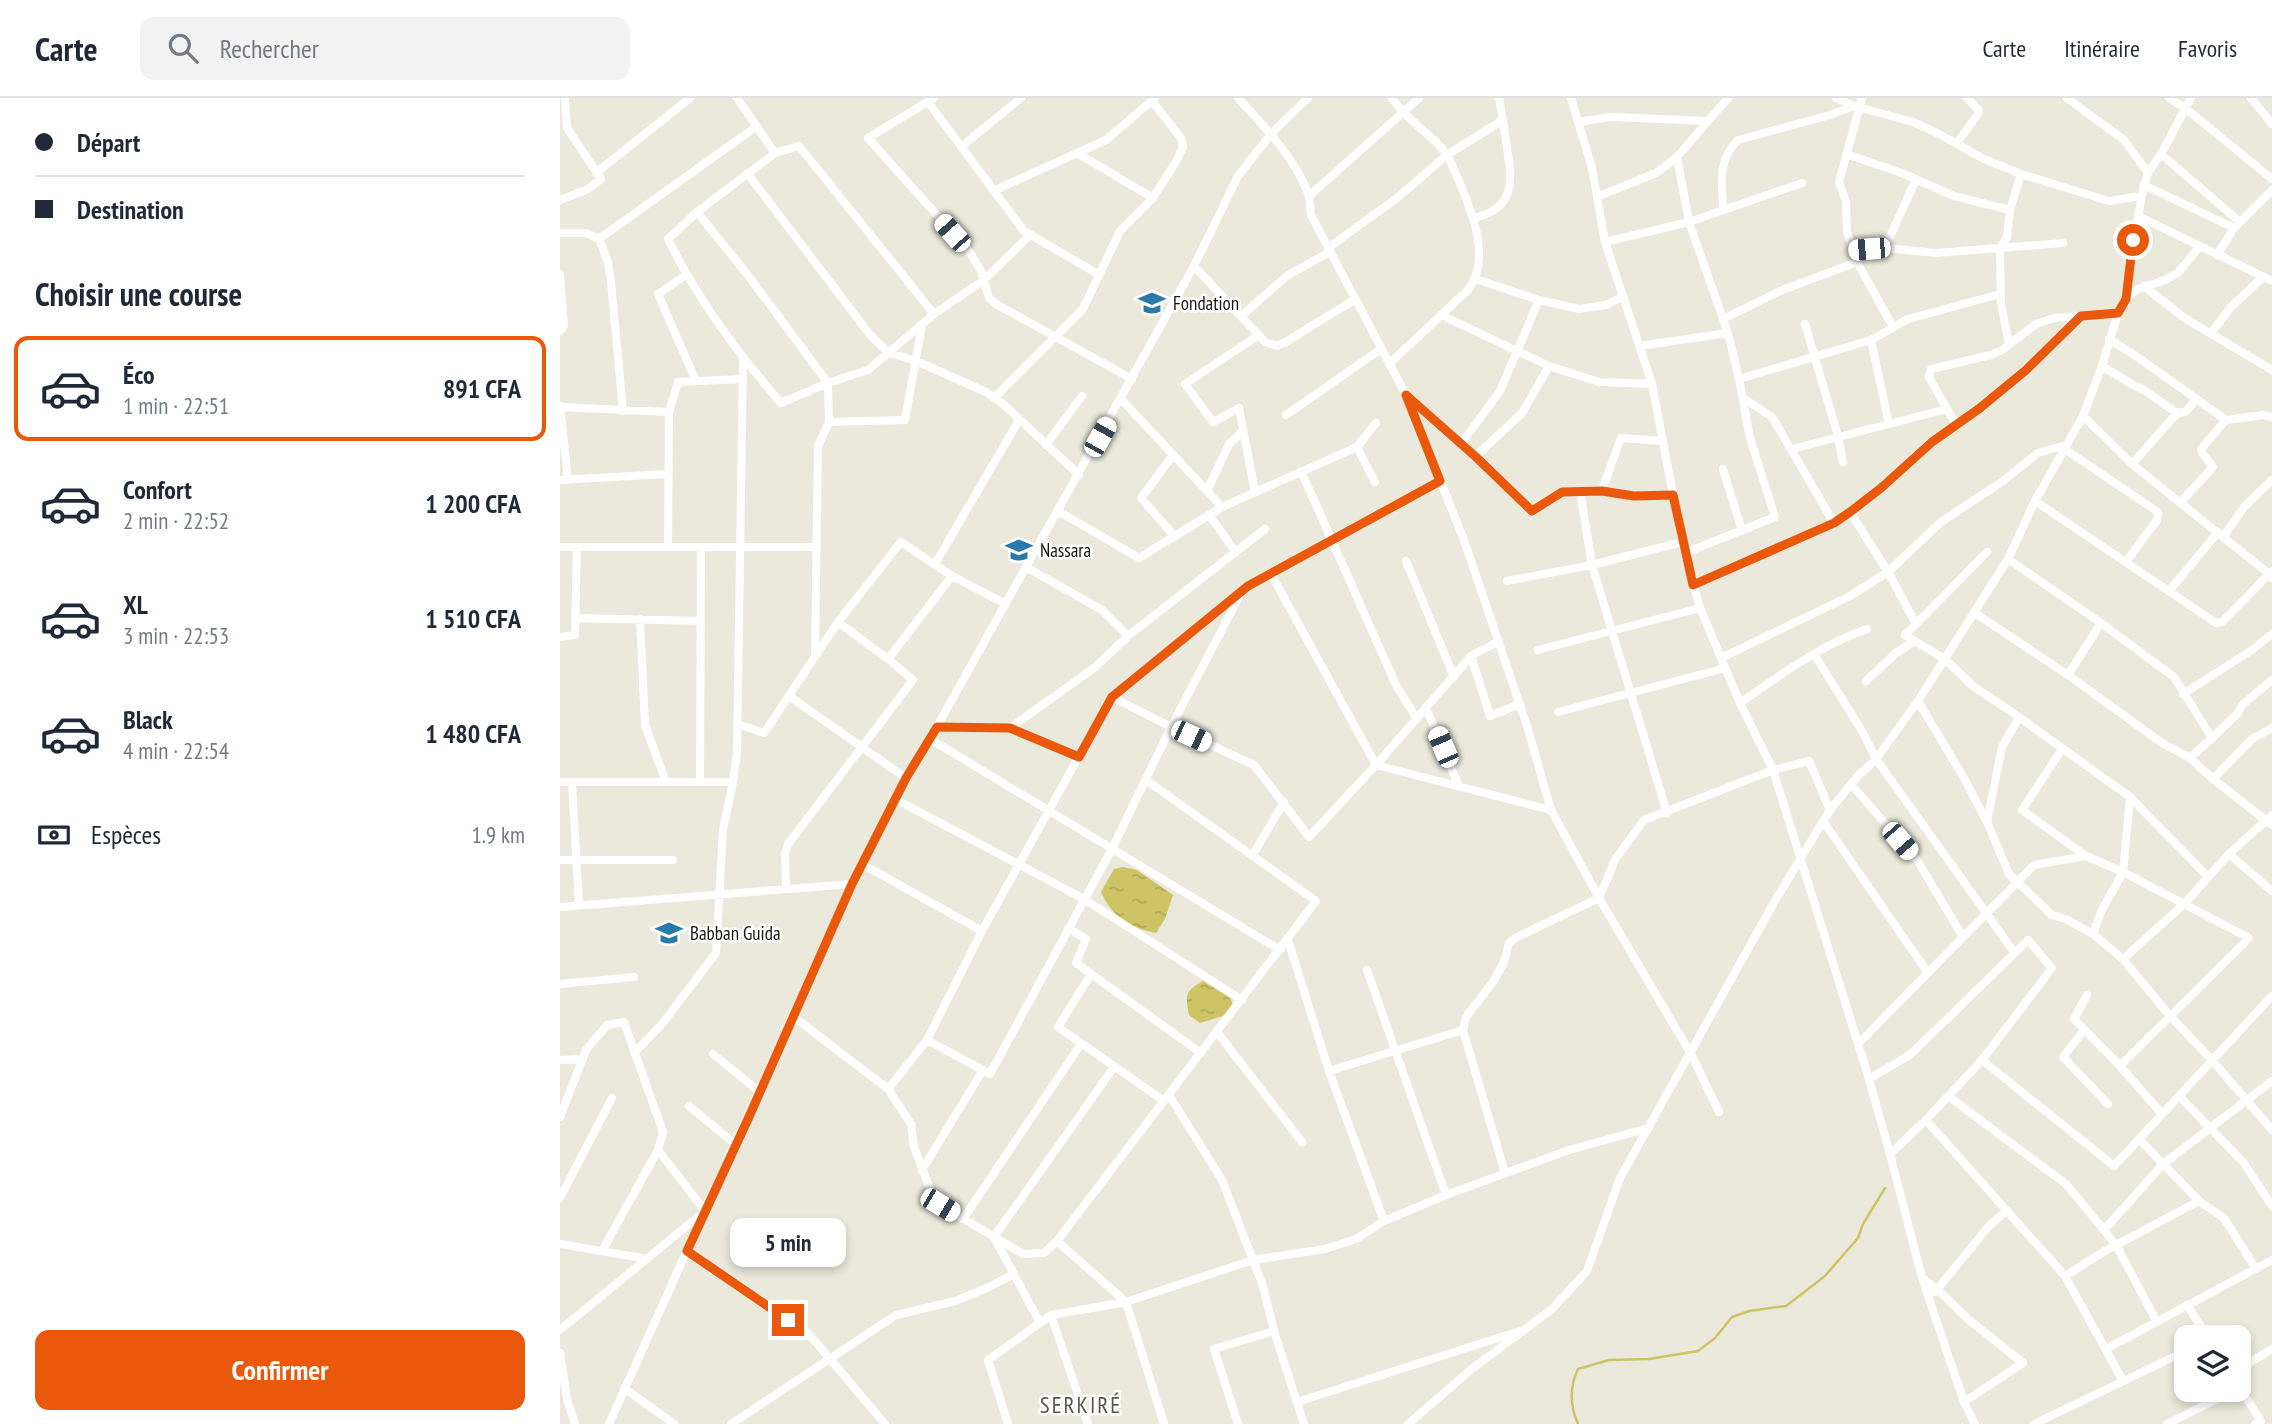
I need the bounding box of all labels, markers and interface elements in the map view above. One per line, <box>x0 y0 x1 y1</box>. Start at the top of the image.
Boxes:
search box <box>140 17 630 80</box>
text: Carte <box>35 27 98 70</box>
icon: search <box>164 29 202 67</box>
text: Rechercher <box>220 32 319 65</box>
text: Carte <box>1982 33 2026 64</box>
text: Itinéraire <box>2064 33 2140 64</box>
text: Favoris <box>2178 33 2237 64</box>
text: Départ <box>77 126 140 159</box>
text: Destination <box>77 193 184 226</box>
car <box>931 210 974 256</box>
route start <box>2117 224 2149 256</box>
car <box>1848 237 1891 261</box>
text: Choisir une course <box>35 273 242 315</box>
school or university icon: Fondation <box>1137 288 1167 318</box>
place label: Fondation <box>1173 291 1239 315</box>
icon: car <box>39 357 102 420</box>
text: Éco <box>123 358 155 391</box>
text: 891 CFA <box>443 372 521 405</box>
text: 1 min · 22:51 <box>123 391 229 420</box>
car <box>1081 414 1120 460</box>
icon: car <box>39 472 102 535</box>
text: Confort <box>123 473 192 506</box>
text: 1 200 CFA <box>425 487 521 520</box>
text: 2 min · 22:52 <box>123 506 229 535</box>
school or university icon: Nassara <box>1004 535 1034 565</box>
place label: Nassara <box>1040 538 1091 562</box>
icon: car <box>39 587 102 650</box>
text: XL <box>123 588 148 621</box>
text: 1 510 CFA <box>425 602 521 635</box>
text: 3 min · 22:53 <box>123 621 229 650</box>
icon: car <box>39 702 102 765</box>
text: Black <box>123 703 173 736</box>
text: 1 480 CFA <box>425 717 521 750</box>
car <box>1168 718 1215 754</box>
car <box>1426 724 1461 770</box>
text: 4 min · 22:54 <box>123 736 229 765</box>
icon: cash <box>35 816 73 854</box>
text: Espèces <box>91 818 161 851</box>
car <box>1879 818 1922 864</box>
text: 1.9 km <box>471 820 525 849</box>
school or university icon: Babban Guida <box>654 918 684 948</box>
place label: Babban Guida <box>690 921 781 945</box>
car <box>917 1185 964 1225</box>
callout: 5 min <box>730 1218 846 1268</box>
text: 5 min <box>765 1228 811 1257</box>
route end <box>772 1304 804 1336</box>
map controls <box>2174 1325 2251 1402</box>
button: layers <box>2174 1325 2251 1402</box>
button: Confirmer <box>35 1330 525 1410</box>
district label: SERKIRÉ <box>1040 1390 1122 1419</box>

